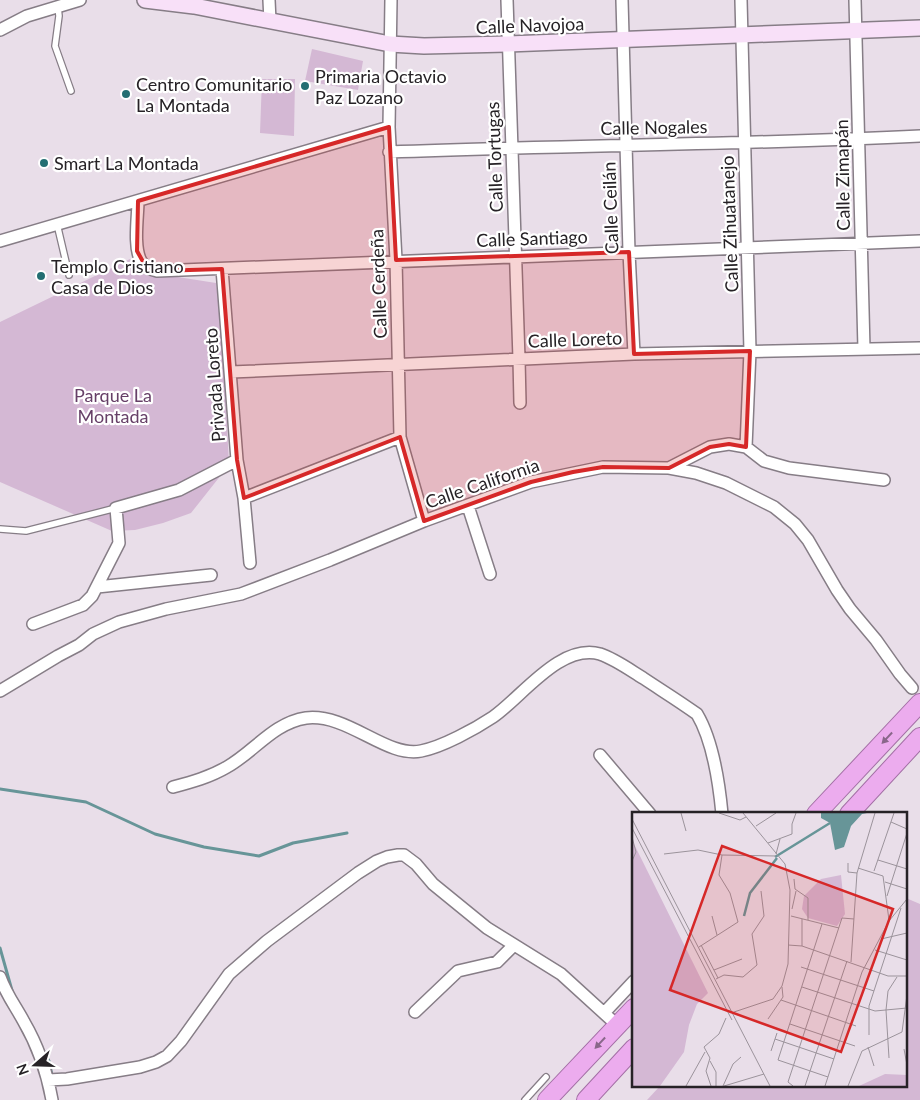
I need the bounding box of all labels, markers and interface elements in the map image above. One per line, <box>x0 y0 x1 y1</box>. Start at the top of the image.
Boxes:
street label: Calle Navojoa <box>475 12 585 38</box>
place label: Primaria Octavio Paz Lozano <box>315 65 447 108</box>
place label: Centro Comunitario La Montada <box>136 73 292 116</box>
marker: Primaria Octavio Paz Lozano <box>299 80 311 92</box>
marker: Centro Comunitario La Montada <box>120 88 132 100</box>
street label: Calle Tortugas <box>481 101 507 213</box>
street label: Calle Nogales <box>600 115 708 139</box>
street label: Calle Zimapán <box>830 119 854 231</box>
place label: Smart La Montada <box>54 152 199 174</box>
street label: Calle Zihuatanejo <box>716 155 742 293</box>
marker: Smart La Montada <box>38 157 50 169</box>
street label: Calle Ceilán <box>597 161 623 255</box>
street label: Calle Santiago <box>476 225 588 251</box>
street label: Calle Cerdeña <box>365 229 391 339</box>
place label: Templo Cristiano Casa de Dios <box>51 255 184 298</box>
marker: Templo Cristiano Casa de Dios <box>35 270 47 282</box>
street label: Calle Loreto <box>527 326 623 352</box>
street label: Privada Loreto <box>199 327 229 443</box>
park label: Parque La Montada <box>74 384 152 427</box>
street label: Calle California <box>422 453 542 513</box>
one-way arrow <box>881 732 892 744</box>
inset map <box>632 812 908 1088</box>
one-way arrow <box>594 1037 606 1049</box>
north arrow <box>10 1040 60 1090</box>
text: N <box>12 1062 32 1078</box>

